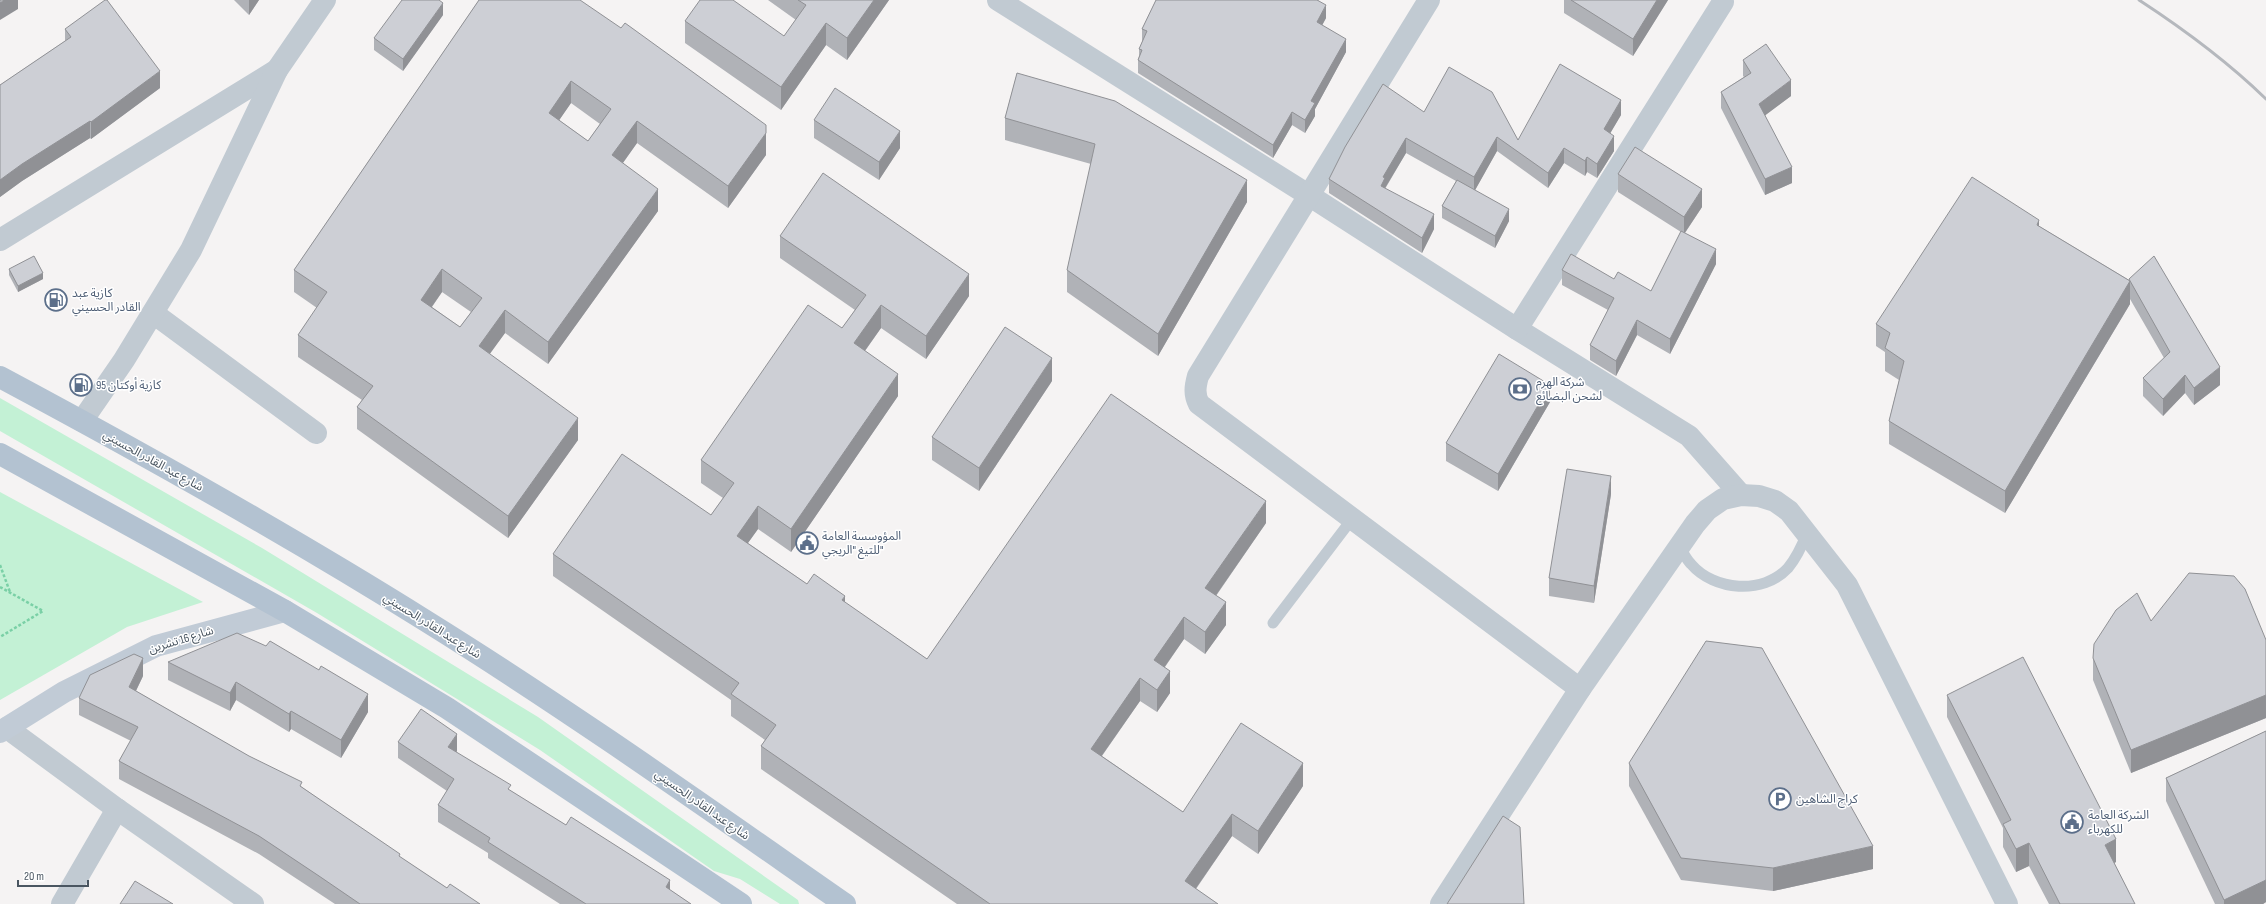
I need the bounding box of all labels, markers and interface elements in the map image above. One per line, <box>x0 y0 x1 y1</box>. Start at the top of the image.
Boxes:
place label: كازية عبد القادر الحسيني <box>72 286 141 316</box>
fuel station icon: كازية عبد القادر الحسيني <box>43 287 69 313</box>
fuel station icon: كازية أوكتان 95 <box>68 372 94 398</box>
place label: شركة الهرم لشحن البضائع <box>1536 375 1602 405</box>
bank icon: شركة الهرم لشحن البضائع <box>1507 376 1533 402</box>
place label: كازية أوكتان 95 <box>96 377 162 393</box>
street label: شارع عبد القادر الحسيني <box>99 427 206 496</box>
place label: المؤوسسة العامة للتيغ "الريجي" <box>822 529 901 559</box>
public building icon: المؤوسسة العامة للتيغ "الريجي" <box>794 530 820 556</box>
street label: شارع عبد القادر الحسيني <box>379 590 484 664</box>
street label: شارع 16 تشرين <box>147 623 216 658</box>
street label: شارع عبد القادر الحسيني <box>651 767 752 845</box>
parking icon: كراج الشاهين <box>1767 786 1793 812</box>
place label: كراج الشاهين <box>1796 792 1859 808</box>
place label: الشركة العامة للكهرباء <box>2088 808 2149 837</box>
public building icon: الشركة العامة للكهرباء <box>2059 809 2085 835</box>
scale bar <box>18 862 88 888</box>
text: 20 m <box>24 869 44 884</box>

